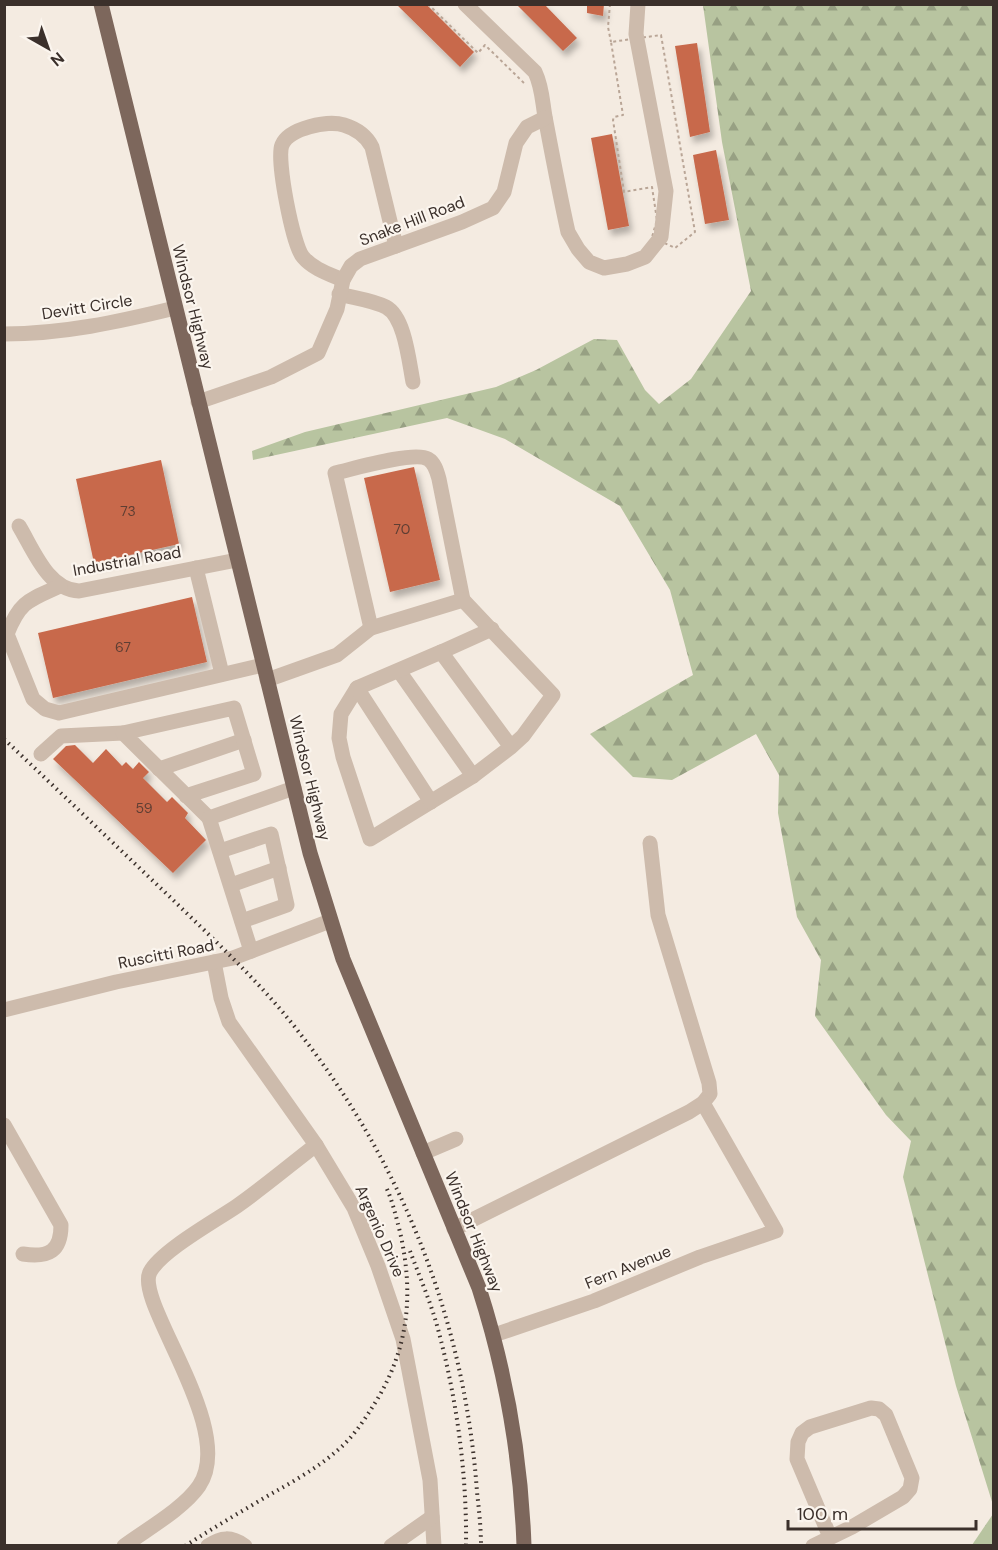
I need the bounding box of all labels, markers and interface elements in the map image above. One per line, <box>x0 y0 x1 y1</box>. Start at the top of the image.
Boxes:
north arrow <box>18 18 78 78</box>
text: N <box>46 47 69 71</box>
street label: Snake Hill Road <box>356 191 468 251</box>
street label: Windsor Highway <box>167 242 219 372</box>
street label: Devitt Circle <box>40 289 134 325</box>
house number: 73 <box>120 502 136 520</box>
house number: 70 <box>394 520 410 538</box>
street label: Industrial Road <box>71 541 183 581</box>
house number: 67 <box>115 638 131 656</box>
street label: Windsor Highway <box>284 713 336 843</box>
house number: 59 <box>136 799 153 817</box>
street label: Ruscitti Road <box>116 934 216 974</box>
street label: Windsor Highway <box>440 1169 508 1296</box>
street label: Argenio Drive <box>350 1182 410 1280</box>
street label: Fern Avenue <box>582 1240 674 1294</box>
scale bar <box>788 1493 976 1531</box>
text: 100 m <box>797 1502 848 1526</box>

